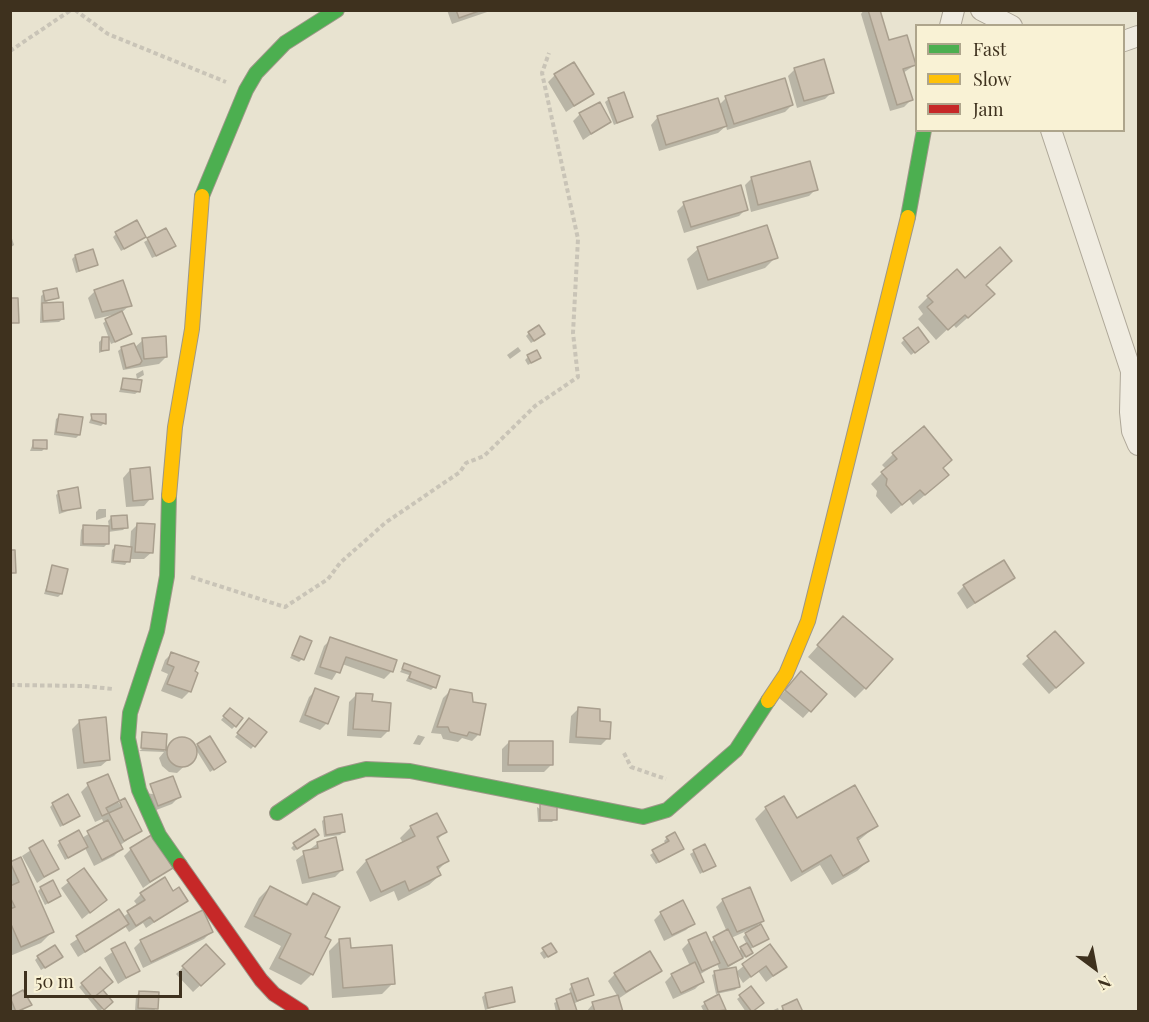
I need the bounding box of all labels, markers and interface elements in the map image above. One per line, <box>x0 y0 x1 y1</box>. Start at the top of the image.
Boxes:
legend <box>915 24 1125 132</box>
text: Fast <box>973 37 1006 61</box>
text: Slow <box>973 67 1011 91</box>
text: Jam <box>973 97 1003 121</box>
north arrow <box>1065 938 1125 998</box>
scale bar <box>27 959 184 997</box>
text: 50 m <box>35 969 74 993</box>
text: N <box>1094 972 1115 996</box>

